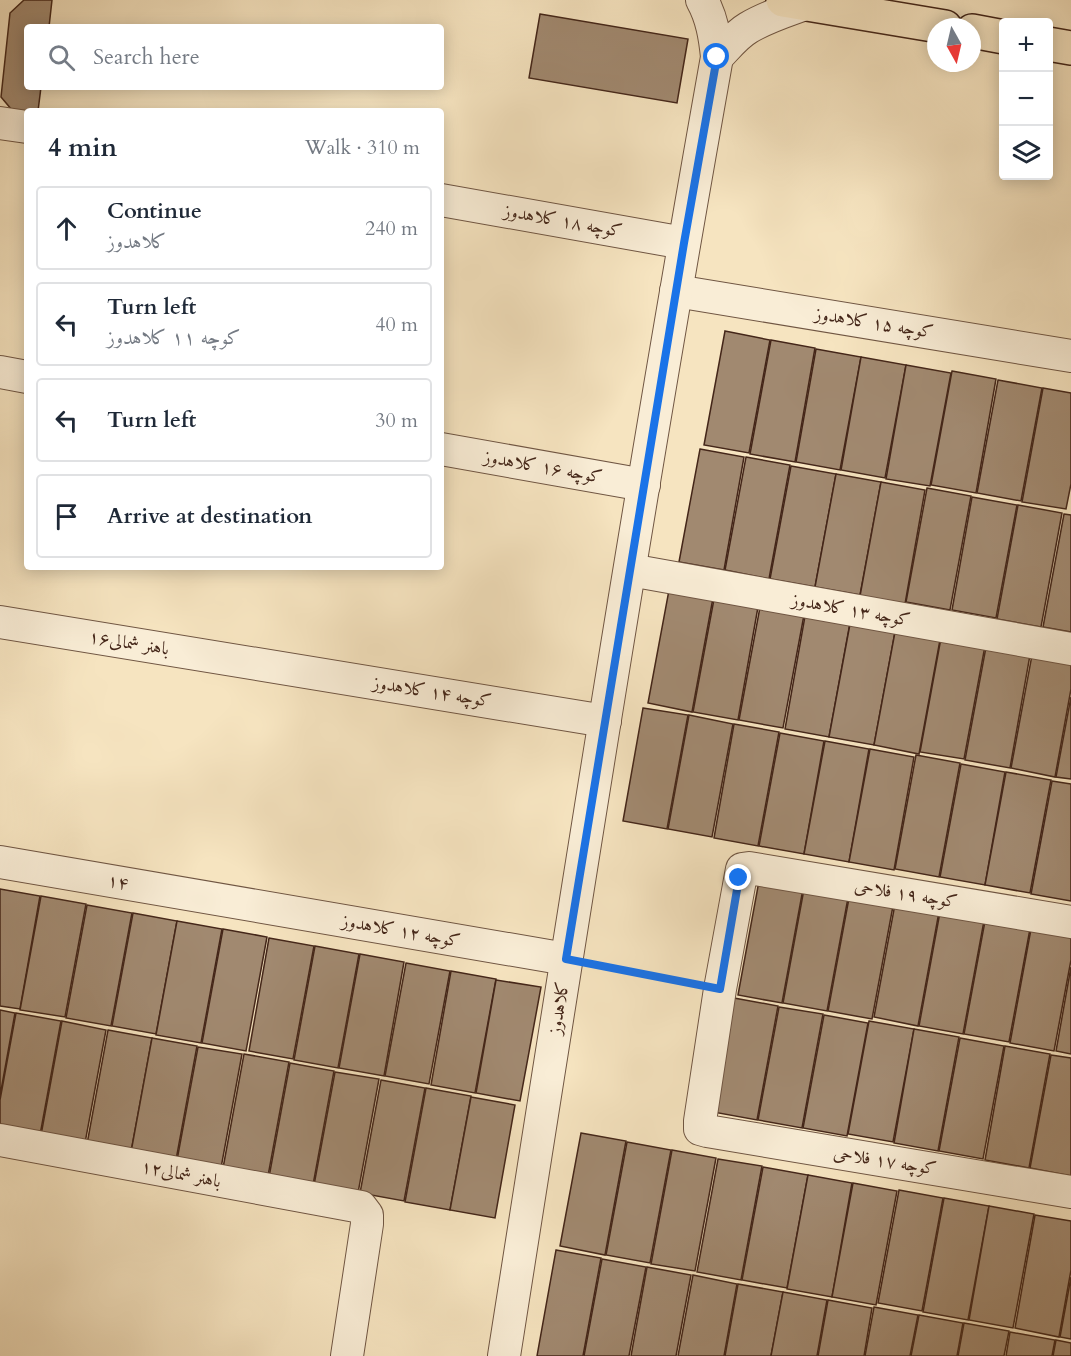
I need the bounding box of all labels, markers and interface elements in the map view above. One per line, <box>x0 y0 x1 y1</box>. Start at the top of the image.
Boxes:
north arrow <box>927 18 981 72</box>
map controls <box>999 18 1053 180</box>
button: + <box>999 18 1053 72</box>
search box <box>24 24 444 90</box>
icon: search <box>45 41 78 74</box>
text: Search here <box>93 42 200 72</box>
route start <box>703 43 729 69</box>
button: − <box>999 72 1053 126</box>
button: layers <box>999 126 1053 180</box>
text: 4 min <box>48 130 117 165</box>
text: Walk · 310 m <box>305 134 420 161</box>
text: Continue <box>107 196 202 226</box>
street label: کوچه ۱۸ کلاهدوز <box>500 198 624 244</box>
icon: ahead <box>50 212 83 245</box>
text: 240 m <box>365 215 418 242</box>
text: کلاهدوز <box>107 228 166 255</box>
text: Turn left <box>107 292 196 322</box>
street label: کوچه ۱۵ کلاهدوز <box>811 301 935 345</box>
icon: left <box>50 308 83 341</box>
text: 40 m <box>375 311 418 338</box>
text: کوچه ۱۱ کلاهدوز <box>107 324 240 351</box>
icon: left <box>50 404 83 437</box>
text: Turn left <box>107 405 196 435</box>
text: 30 m <box>375 407 418 434</box>
street label: کوچه ۱۶ کلاهدوز <box>480 444 604 490</box>
icon: arrive <box>50 500 83 533</box>
text: Arrive at destination <box>107 501 312 531</box>
street label: کوچه ۱۳ کلاهدوز <box>788 587 912 633</box>
street label: باهنر شمالی۱۶ <box>87 624 171 662</box>
street label: کوچه ۱۴ کلاهدوز <box>369 670 493 714</box>
route end <box>725 864 751 890</box>
street label: ۱۴ <box>105 868 131 896</box>
street label: کوچه ۱۹ فلاحی <box>853 874 959 914</box>
street label: کوچه ۱۲ کلاهدوز <box>338 908 462 954</box>
street label: کلاهدوز <box>542 980 576 1038</box>
street label: کوچه ۱۷ فلاحی <box>832 1141 938 1181</box>
street label: باهنر شمالی۱۲ <box>139 1154 223 1194</box>

